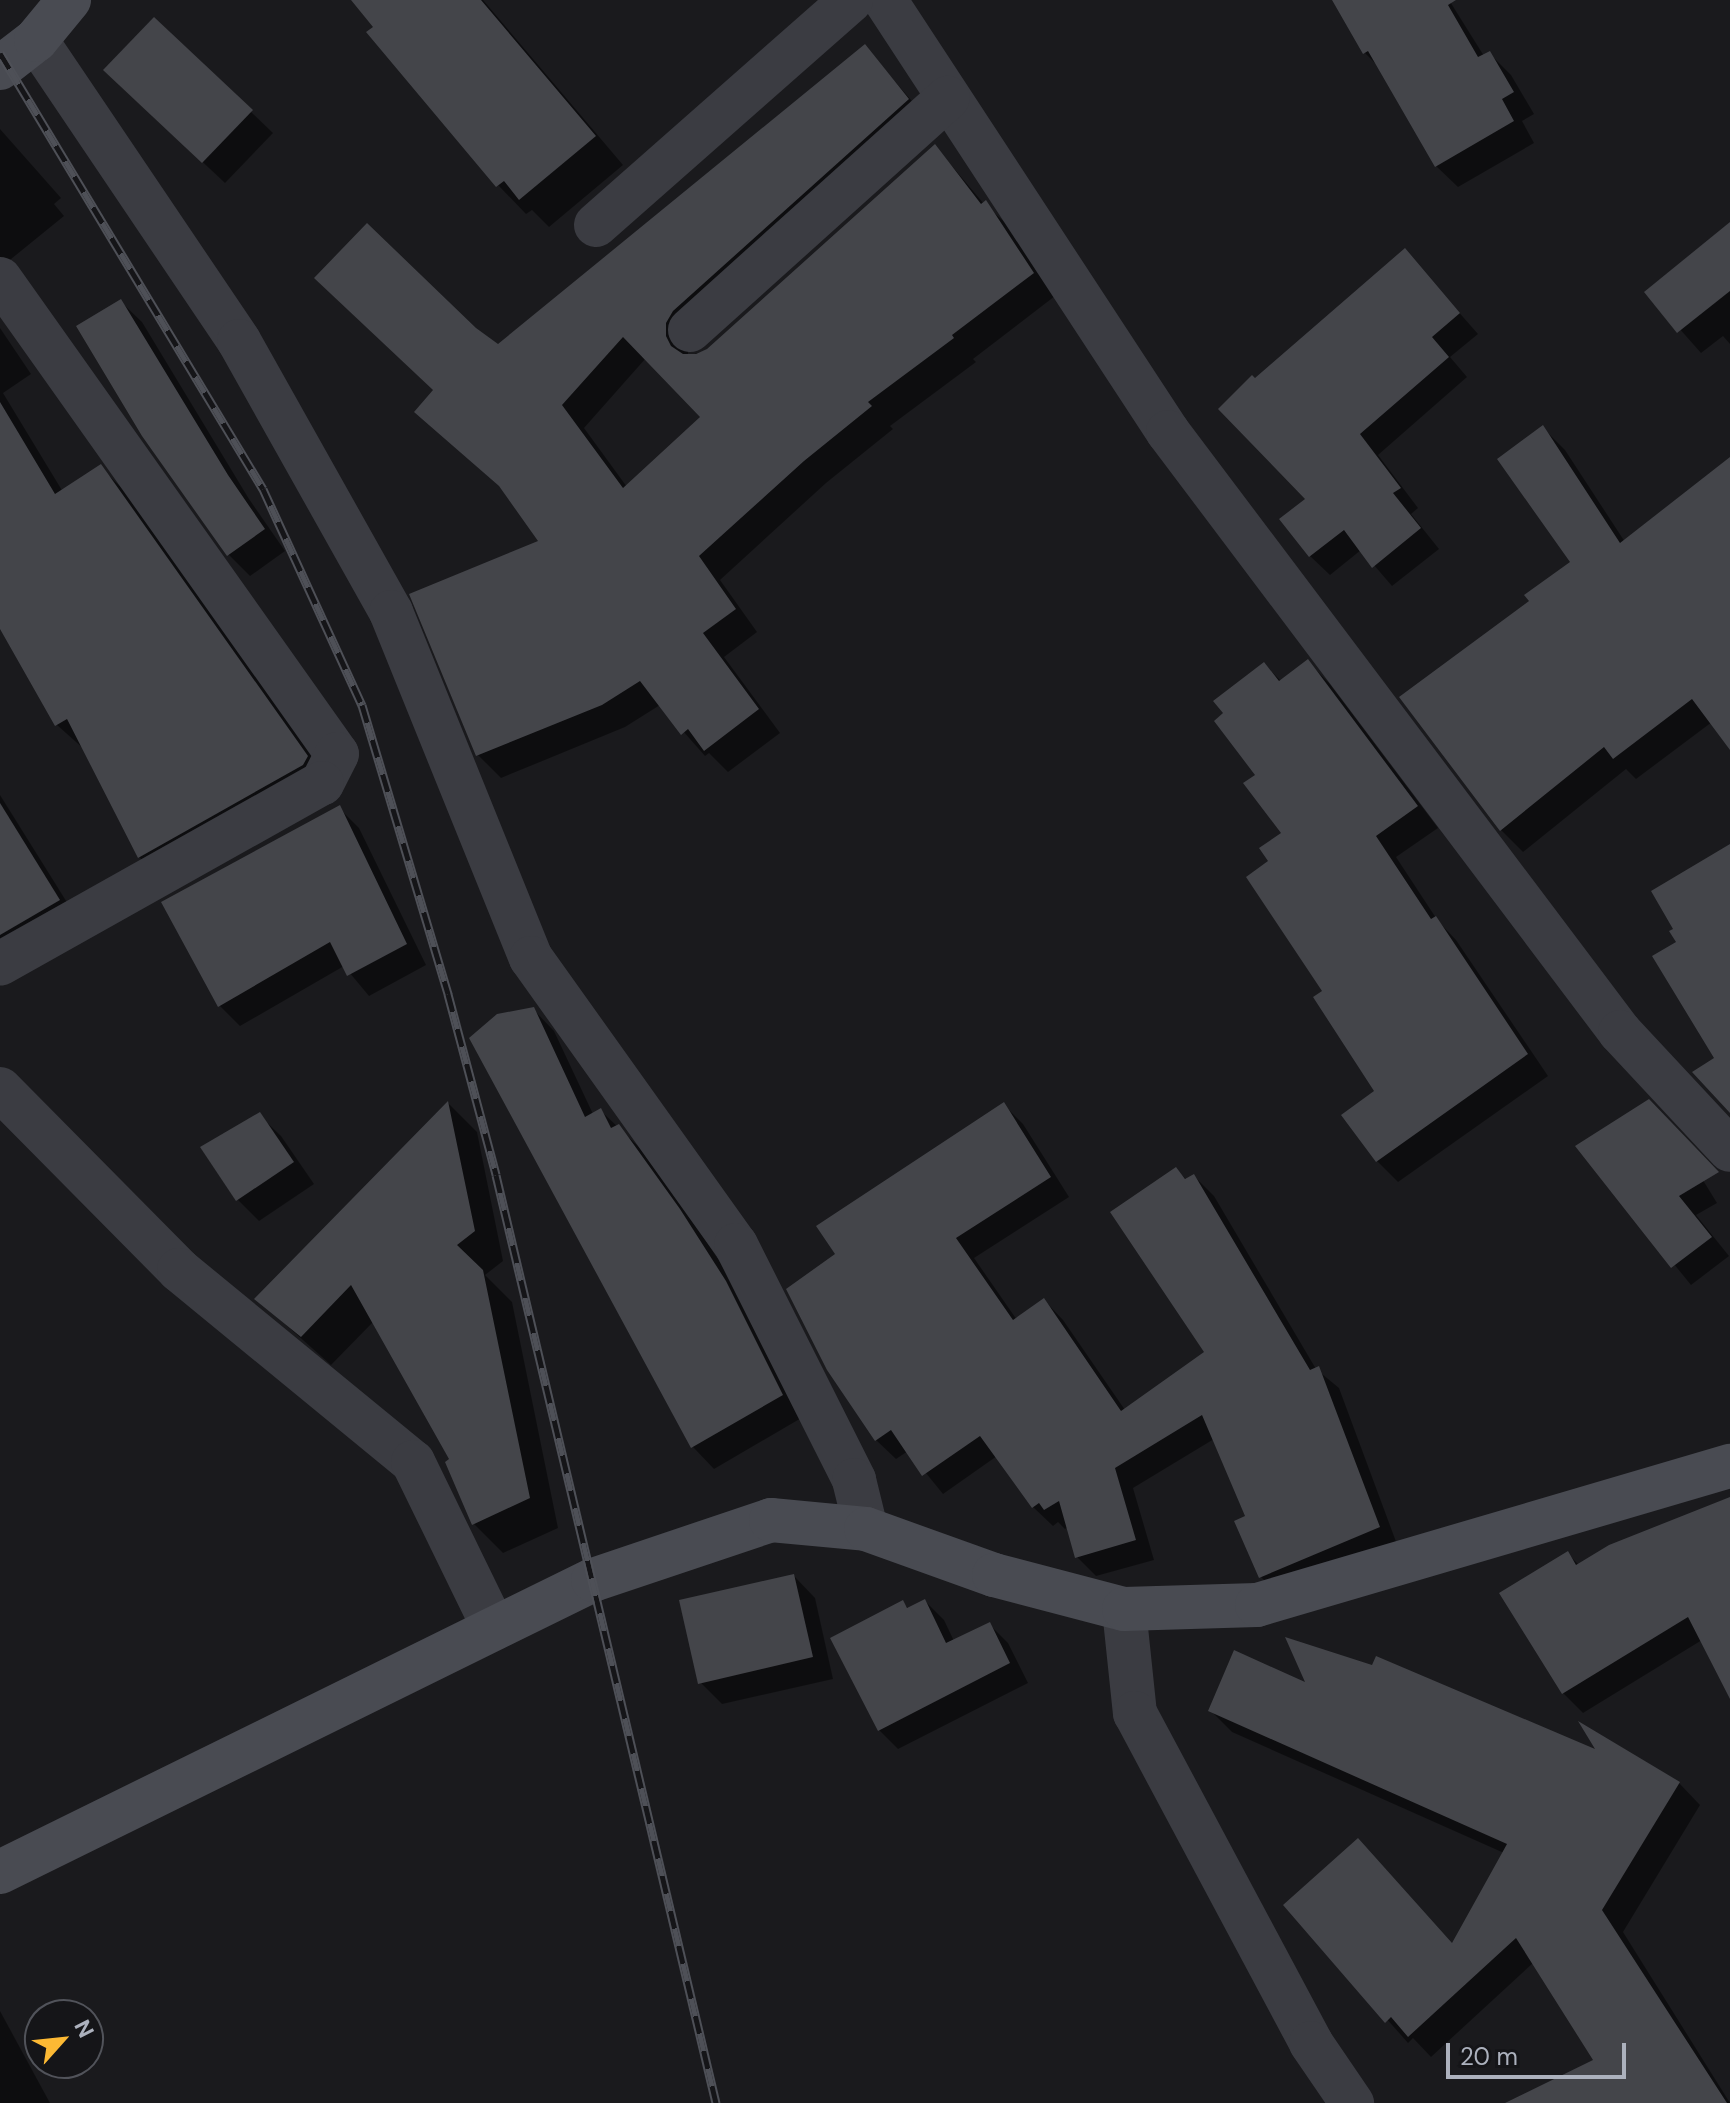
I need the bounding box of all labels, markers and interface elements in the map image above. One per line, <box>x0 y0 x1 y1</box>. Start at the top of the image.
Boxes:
north arrow <box>24 1999 104 2079</box>
text: N <box>67 2015 101 2043</box>
scale bar <box>1450 2027 1630 2077</box>
text: 20 m <box>1460 2041 1518 2072</box>

